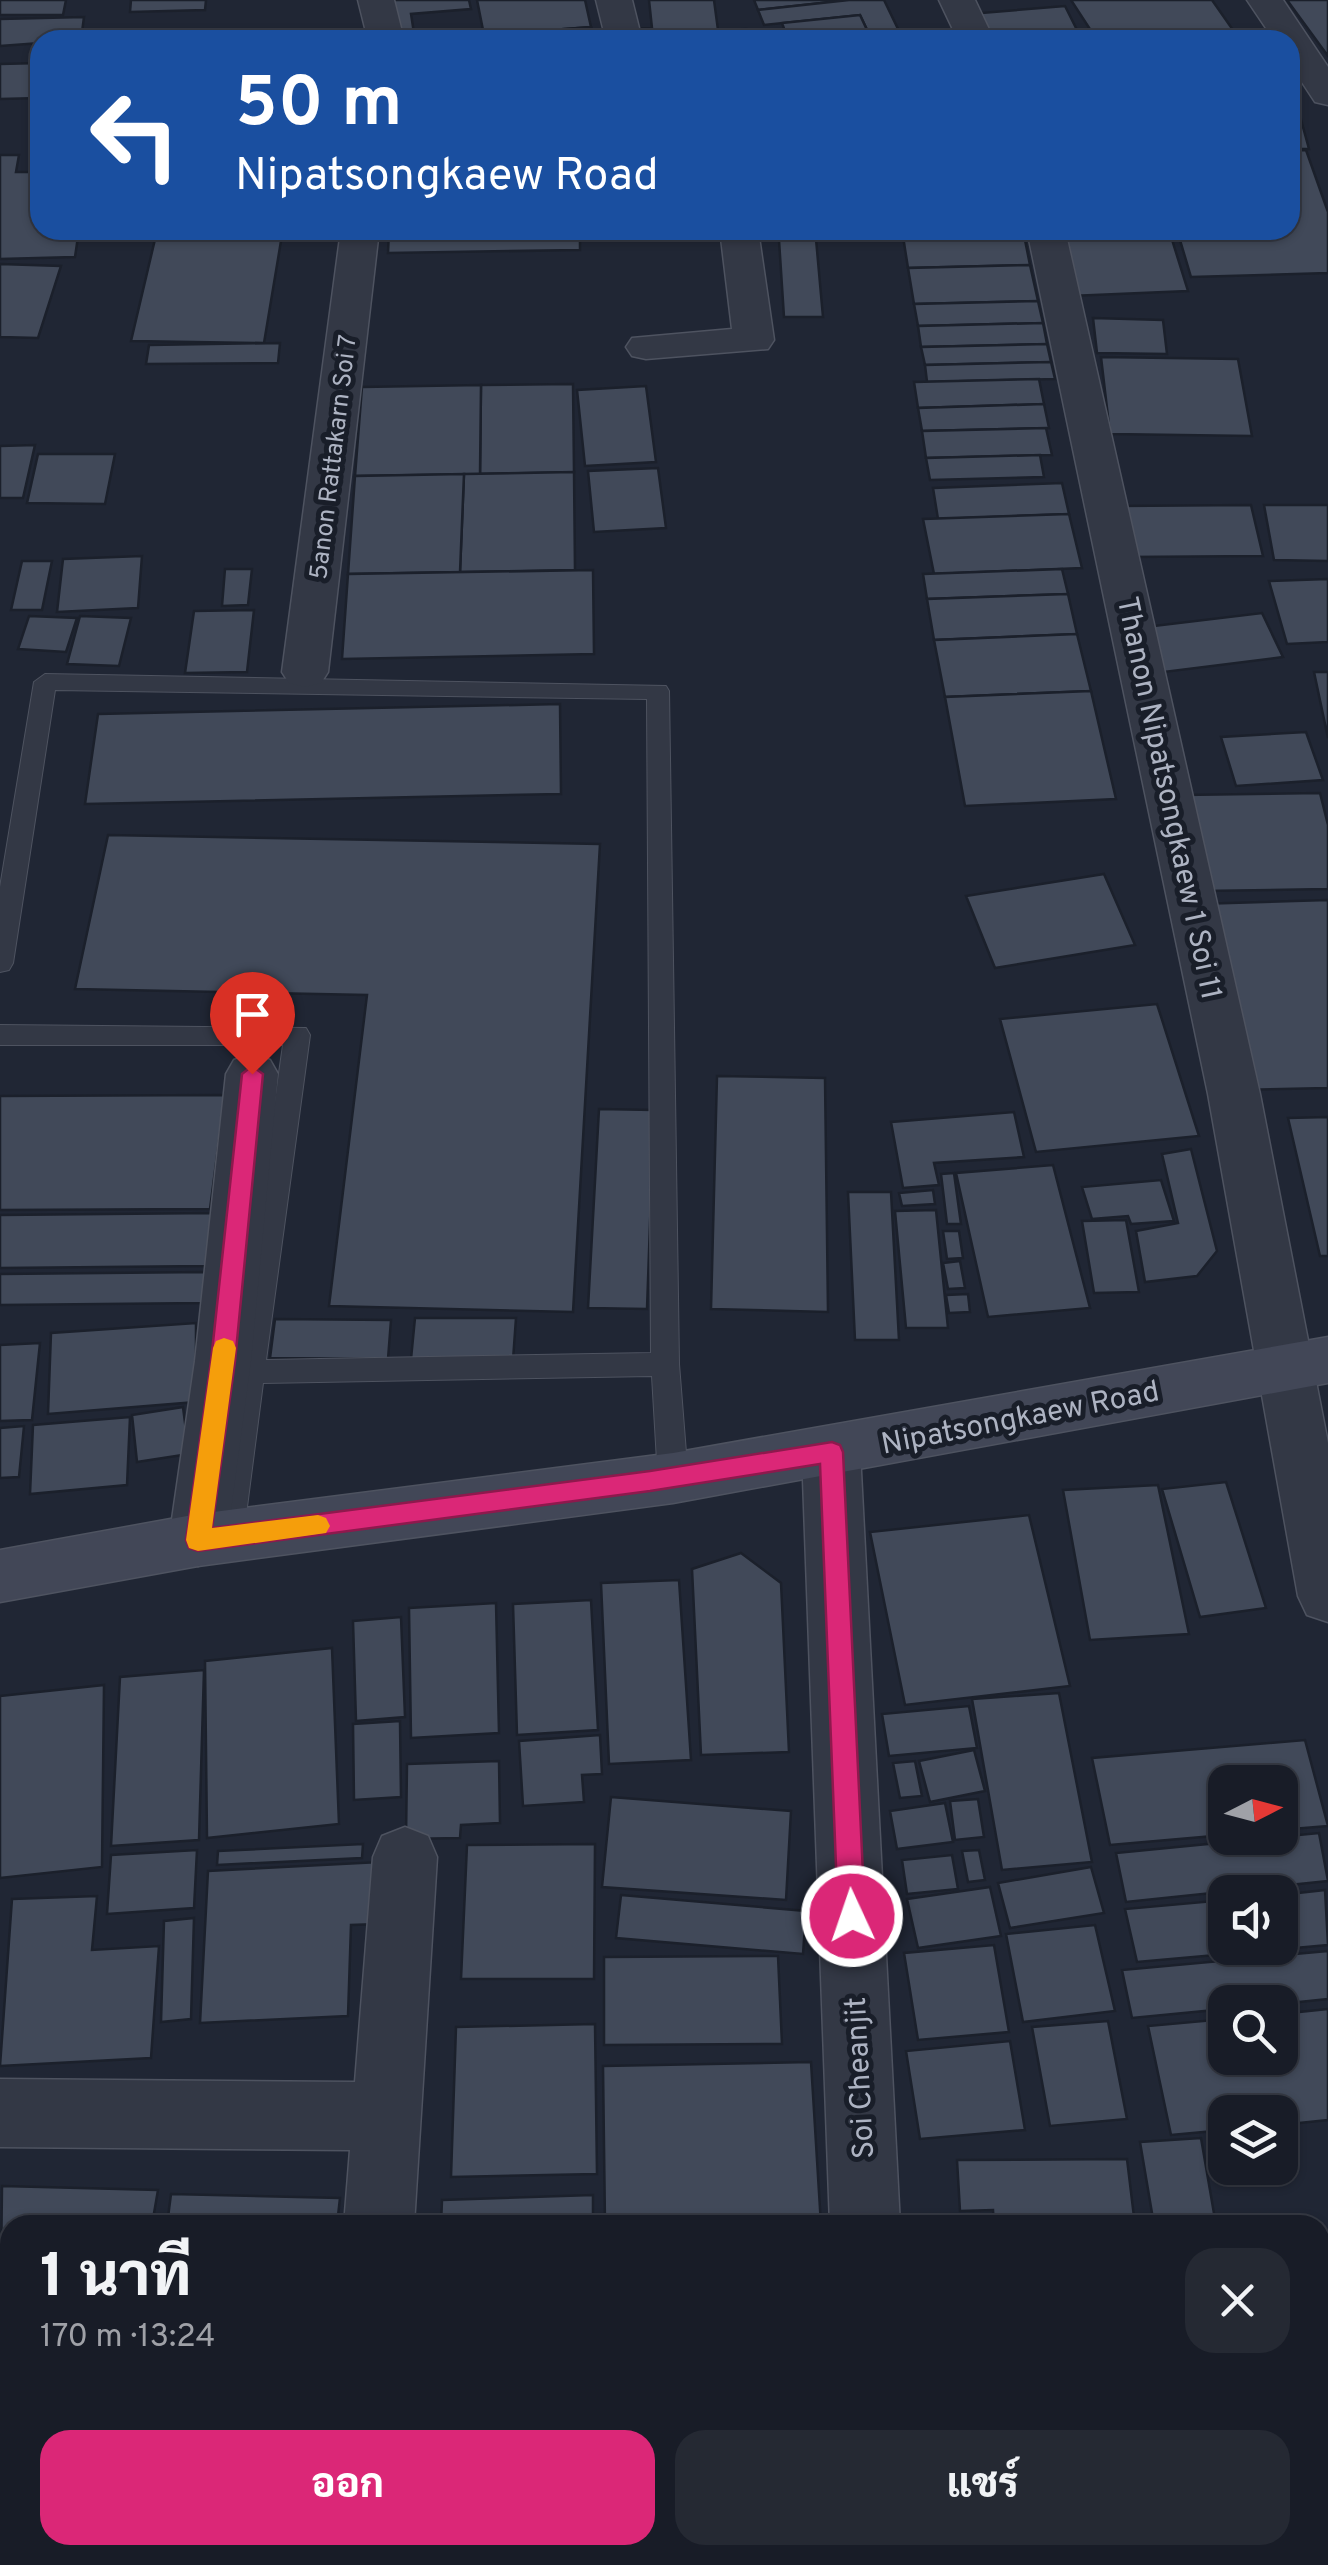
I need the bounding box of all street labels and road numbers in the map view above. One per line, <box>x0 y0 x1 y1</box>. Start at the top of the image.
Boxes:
street label: 5anon Rattakarn Soi 7 <box>304 333 366 582</box>
street label: Thanon Nipatsongkaew 1 Soi 11 <box>1107 594 1228 1003</box>
street label: Nipatsongkaew Road <box>878 1374 1163 1465</box>
street label: Soi Cheanjit <box>839 1996 884 2160</box>

